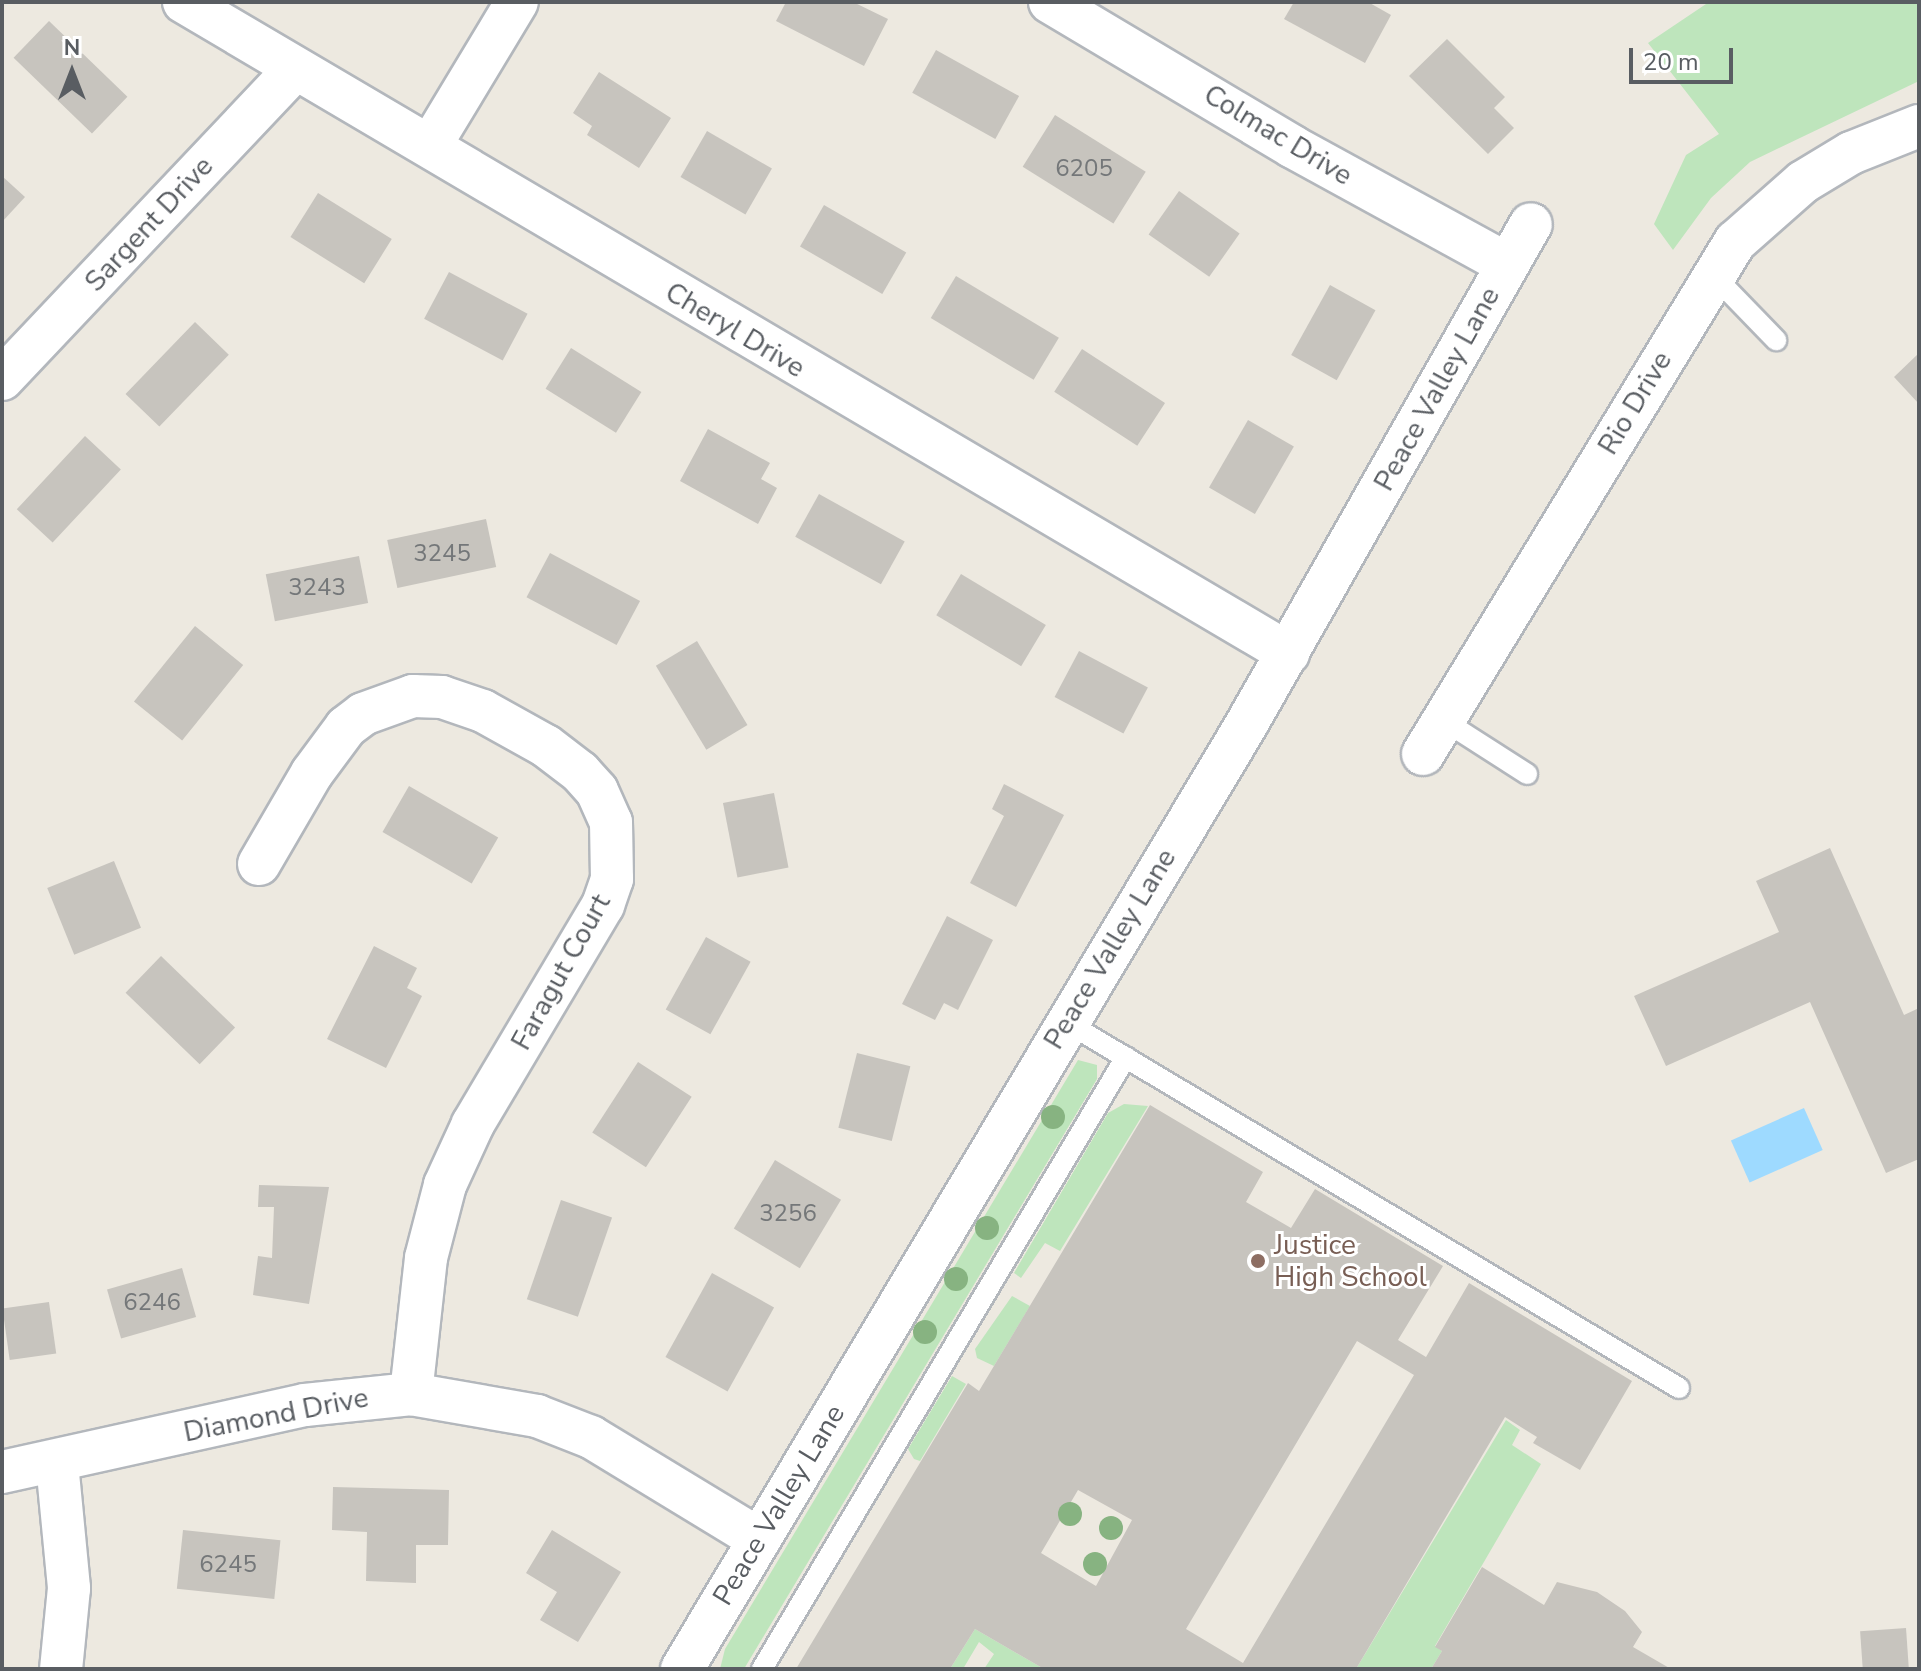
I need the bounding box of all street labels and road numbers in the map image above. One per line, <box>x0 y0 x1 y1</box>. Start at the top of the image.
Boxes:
street label: Colmac Drive <box>1198 78 1358 192</box>
street label: Sargent Drive <box>78 149 220 299</box>
street label: Cheryl Drive <box>659 275 811 385</box>
street label: Peace Valley Lane <box>1367 281 1507 497</box>
street label: Rio Drive <box>1591 345 1679 461</box>
street label: Peace Valley Lane <box>1037 843 1183 1055</box>
street label: Faragut Court <box>504 888 618 1056</box>
street label: Diamond Drive <box>181 1381 371 1449</box>
street label: Peace Valley Lane <box>706 1399 852 1611</box>

